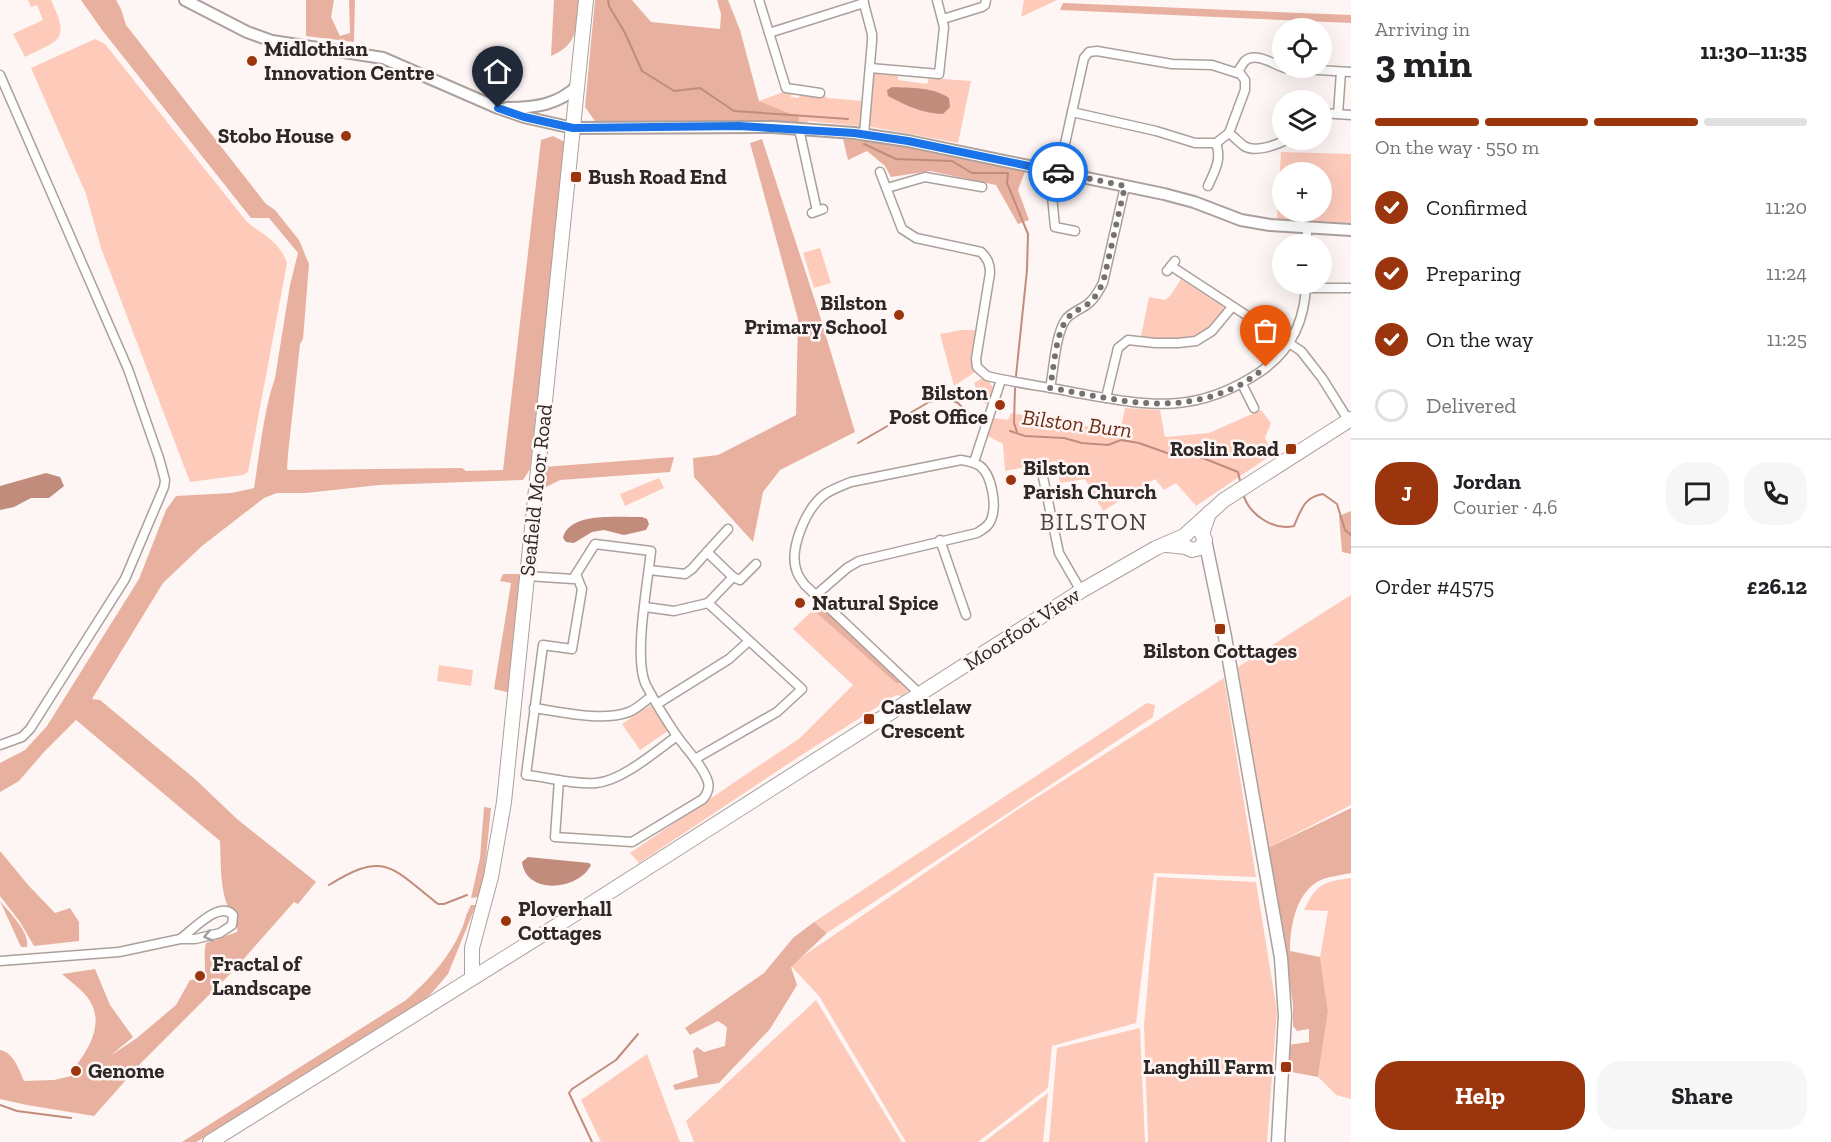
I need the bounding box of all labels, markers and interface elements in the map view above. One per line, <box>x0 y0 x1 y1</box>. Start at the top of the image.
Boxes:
text: Arriving in <box>1375 17 1470 41</box>
map controls <box>1272 18 1332 294</box>
button: locate <box>1272 18 1332 78</box>
place label: Midlothian Innovation Centre <box>264 36 434 85</box>
text: 11:30–11:35 <box>1700 38 1807 65</box>
text: 3 min <box>1375 40 1472 87</box>
pin <box>472 46 523 108</box>
marker: Midlothian Innovation Centre <box>245 54 259 68</box>
icon: home <box>481 55 514 88</box>
button: layers <box>1272 90 1332 150</box>
place label: Stobo House <box>218 123 334 148</box>
marker: Stobo House <box>339 129 353 143</box>
text: On the way · 550 m <box>1375 135 1539 159</box>
courier <box>1028 142 1088 202</box>
icon: car <box>1042 156 1075 189</box>
button: + <box>1272 162 1332 222</box>
place label: Bush Road End <box>588 164 727 189</box>
marker: Bush Road End <box>569 170 583 184</box>
icon: check <box>1375 191 1408 224</box>
text: Confirmed <box>1426 194 1527 221</box>
text: 11:20 <box>1765 195 1807 219</box>
button: − <box>1272 234 1332 294</box>
icon: check <box>1375 257 1408 290</box>
text: Preparing <box>1426 260 1521 287</box>
text: 11:24 <box>1766 261 1807 285</box>
place label: Bilston Primary School <box>744 290 888 339</box>
pin <box>1240 305 1291 367</box>
marker: Bilston Primary School <box>892 308 906 322</box>
icon: bag <box>1249 314 1282 347</box>
icon: check <box>1375 323 1408 356</box>
text: On the way <box>1426 326 1533 353</box>
text: 11:25 <box>1767 327 1807 351</box>
place label: Bilston Post Office <box>889 380 989 429</box>
text: Delivered <box>1426 392 1516 419</box>
marker: Bilston Post Office <box>993 398 1007 412</box>
street label: Seafield Moor Road <box>514 402 557 577</box>
water label: Bilston Burn <box>1020 403 1133 444</box>
place label: Roslin Road <box>1170 436 1279 461</box>
marker: Roslin Road <box>1284 442 1298 456</box>
place label: Bilston Parish Church <box>1023 455 1157 504</box>
button: chat <box>1666 462 1729 525</box>
button: phone <box>1744 462 1807 525</box>
text: Jordan <box>1453 468 1521 495</box>
marker: Bilston Parish Church <box>1004 473 1018 487</box>
text: J <box>1401 480 1412 507</box>
text: Courier · 4.6 <box>1453 495 1558 519</box>
district label: BILSTON <box>1040 507 1148 536</box>
text: Order #4575 <box>1375 573 1494 600</box>
text: £26.12 <box>1747 573 1807 600</box>
street label: Moorfoot View <box>959 582 1084 675</box>
place label: Natural Spice <box>812 590 938 615</box>
marker: Natural Spice <box>793 596 807 610</box>
marker: Bilston Cottages <box>1213 622 1227 636</box>
place label: Bilston Cottages <box>1143 638 1297 663</box>
place label: Castlelaw Crescent <box>881 694 972 743</box>
marker: Castlelaw Crescent <box>862 712 876 726</box>
place label: Ploverhall Cottages <box>518 896 612 945</box>
marker: Ploverhall Cottages <box>499 914 513 928</box>
one-way arrow <box>203 928 213 941</box>
place label: Fractal of Landscape <box>212 951 311 1000</box>
marker: Fractal of Landscape <box>193 969 207 983</box>
place label: Langhill Farm <box>1143 1054 1275 1079</box>
place label: Genome <box>88 1058 164 1083</box>
marker: Langhill Farm <box>1279 1060 1293 1074</box>
button: Help <box>1375 1061 1585 1130</box>
button: Share <box>1597 1061 1807 1130</box>
marker: Genome <box>69 1064 83 1078</box>

